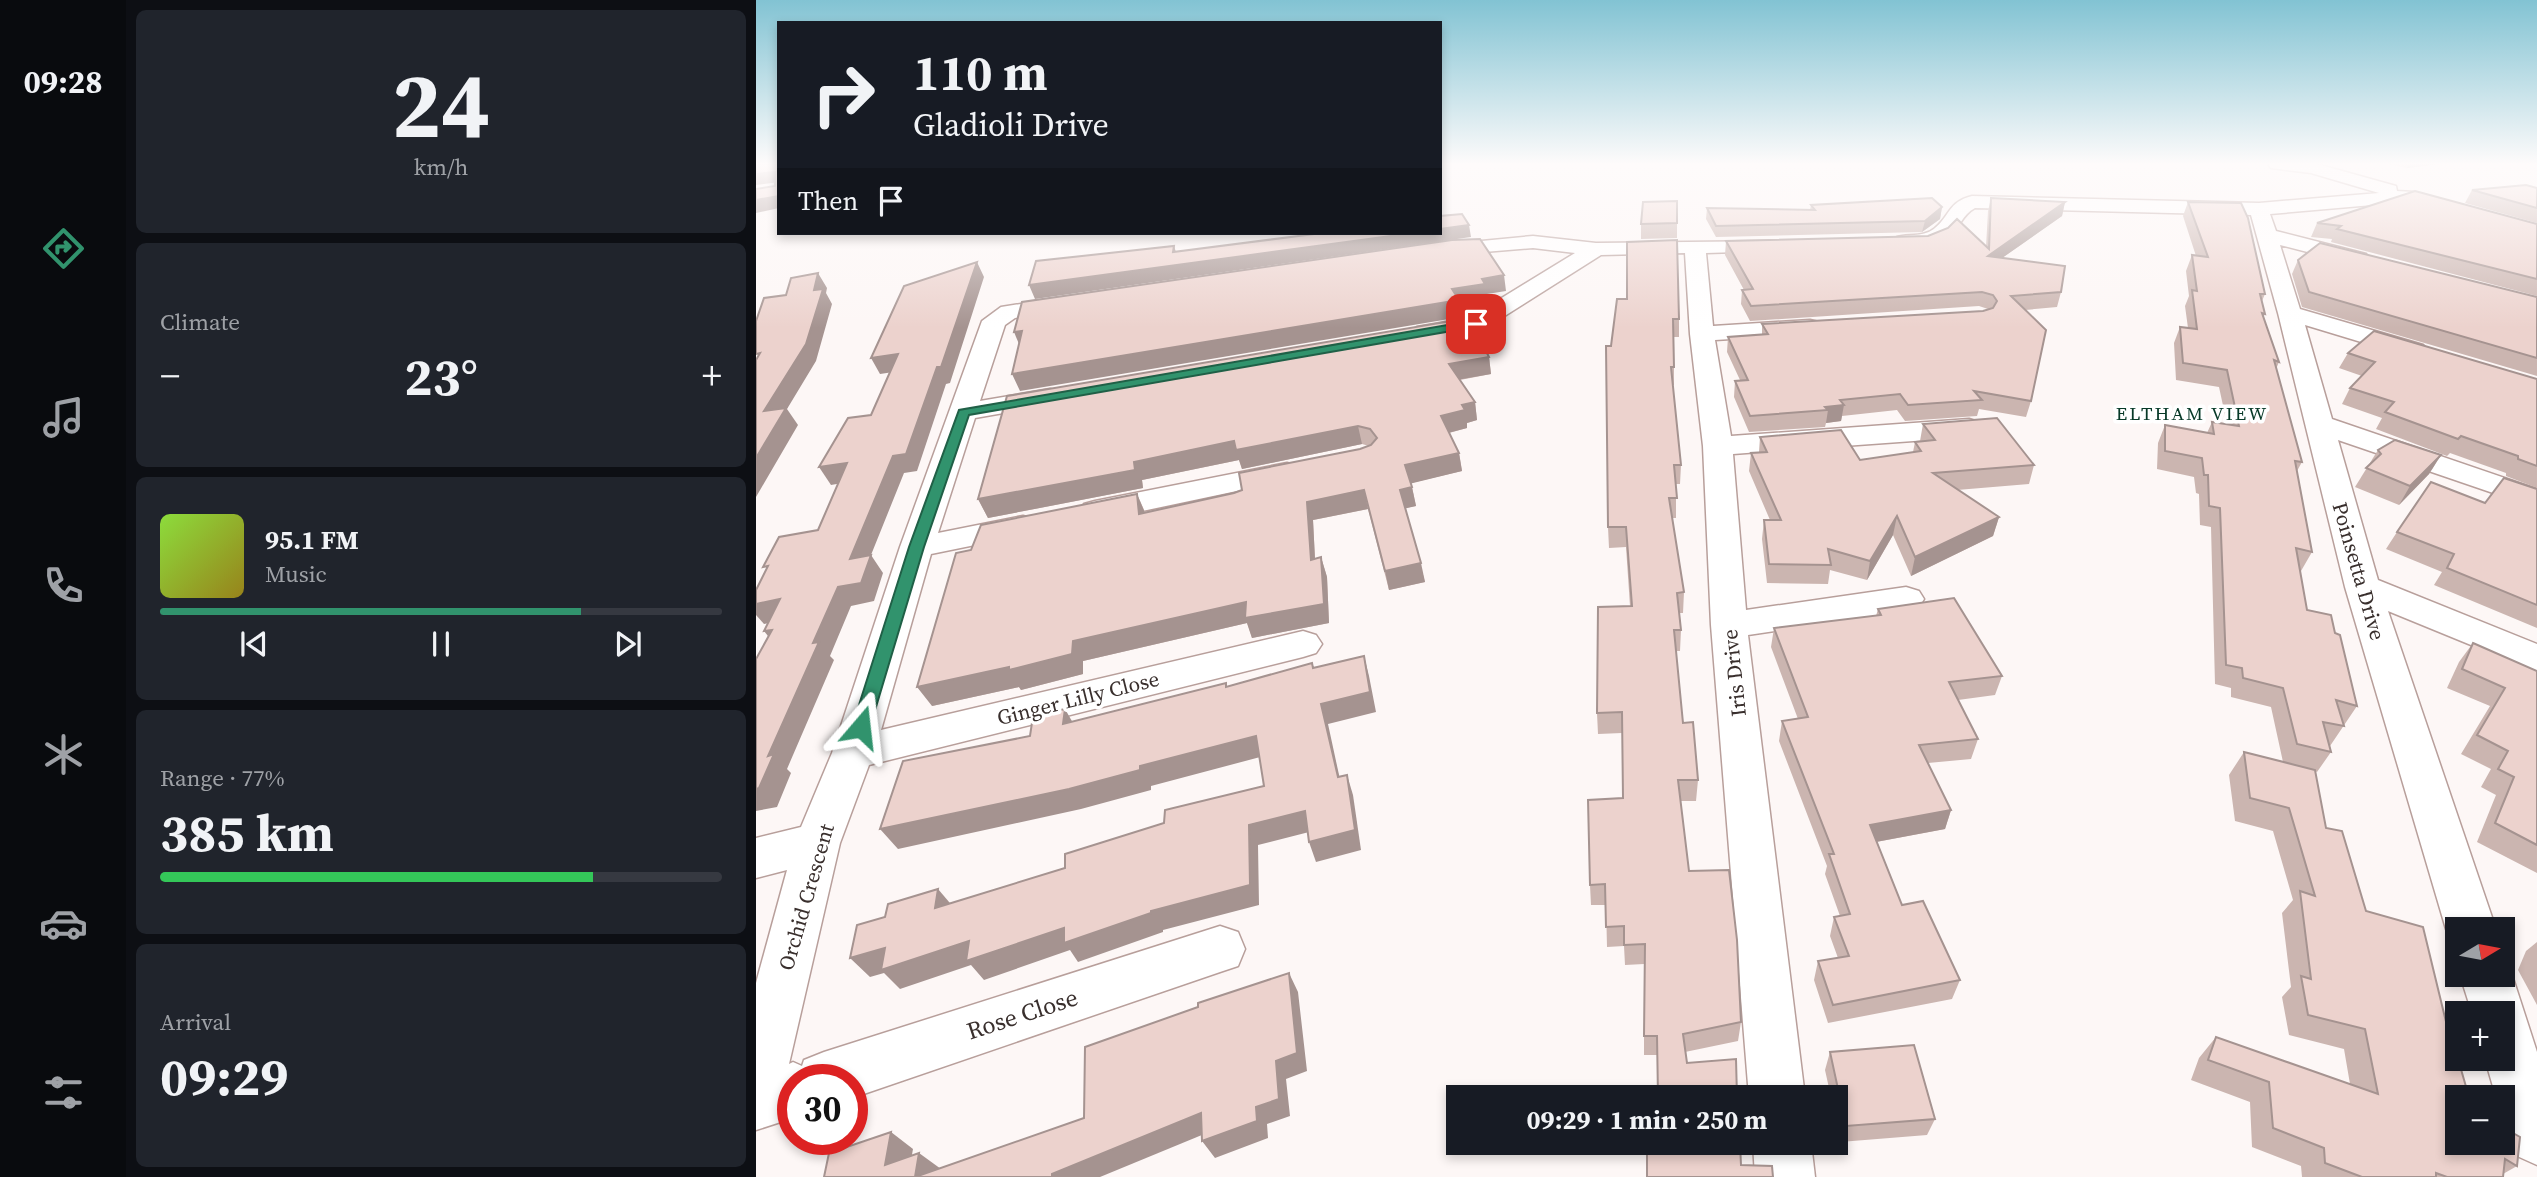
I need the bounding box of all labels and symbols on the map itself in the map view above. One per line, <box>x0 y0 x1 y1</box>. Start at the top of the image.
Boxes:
pin <box>1446 294 1506 354</box>
district label: ELTHAM VIEW <box>2116 400 2268 426</box>
street label: Poinsetta Drive <box>2325 499 2393 643</box>
street label: Iris Drive <box>1715 628 1753 718</box>
street label: Ginger Lilly Close <box>994 664 1162 732</box>
position arrow <box>824 690 898 764</box>
street label: Orchid Crescent <box>771 820 841 974</box>
north arrow <box>2445 917 2515 987</box>
street label: Rose Close <box>962 981 1082 1047</box>
speed limit sign: 30 <box>777 1064 868 1155</box>

